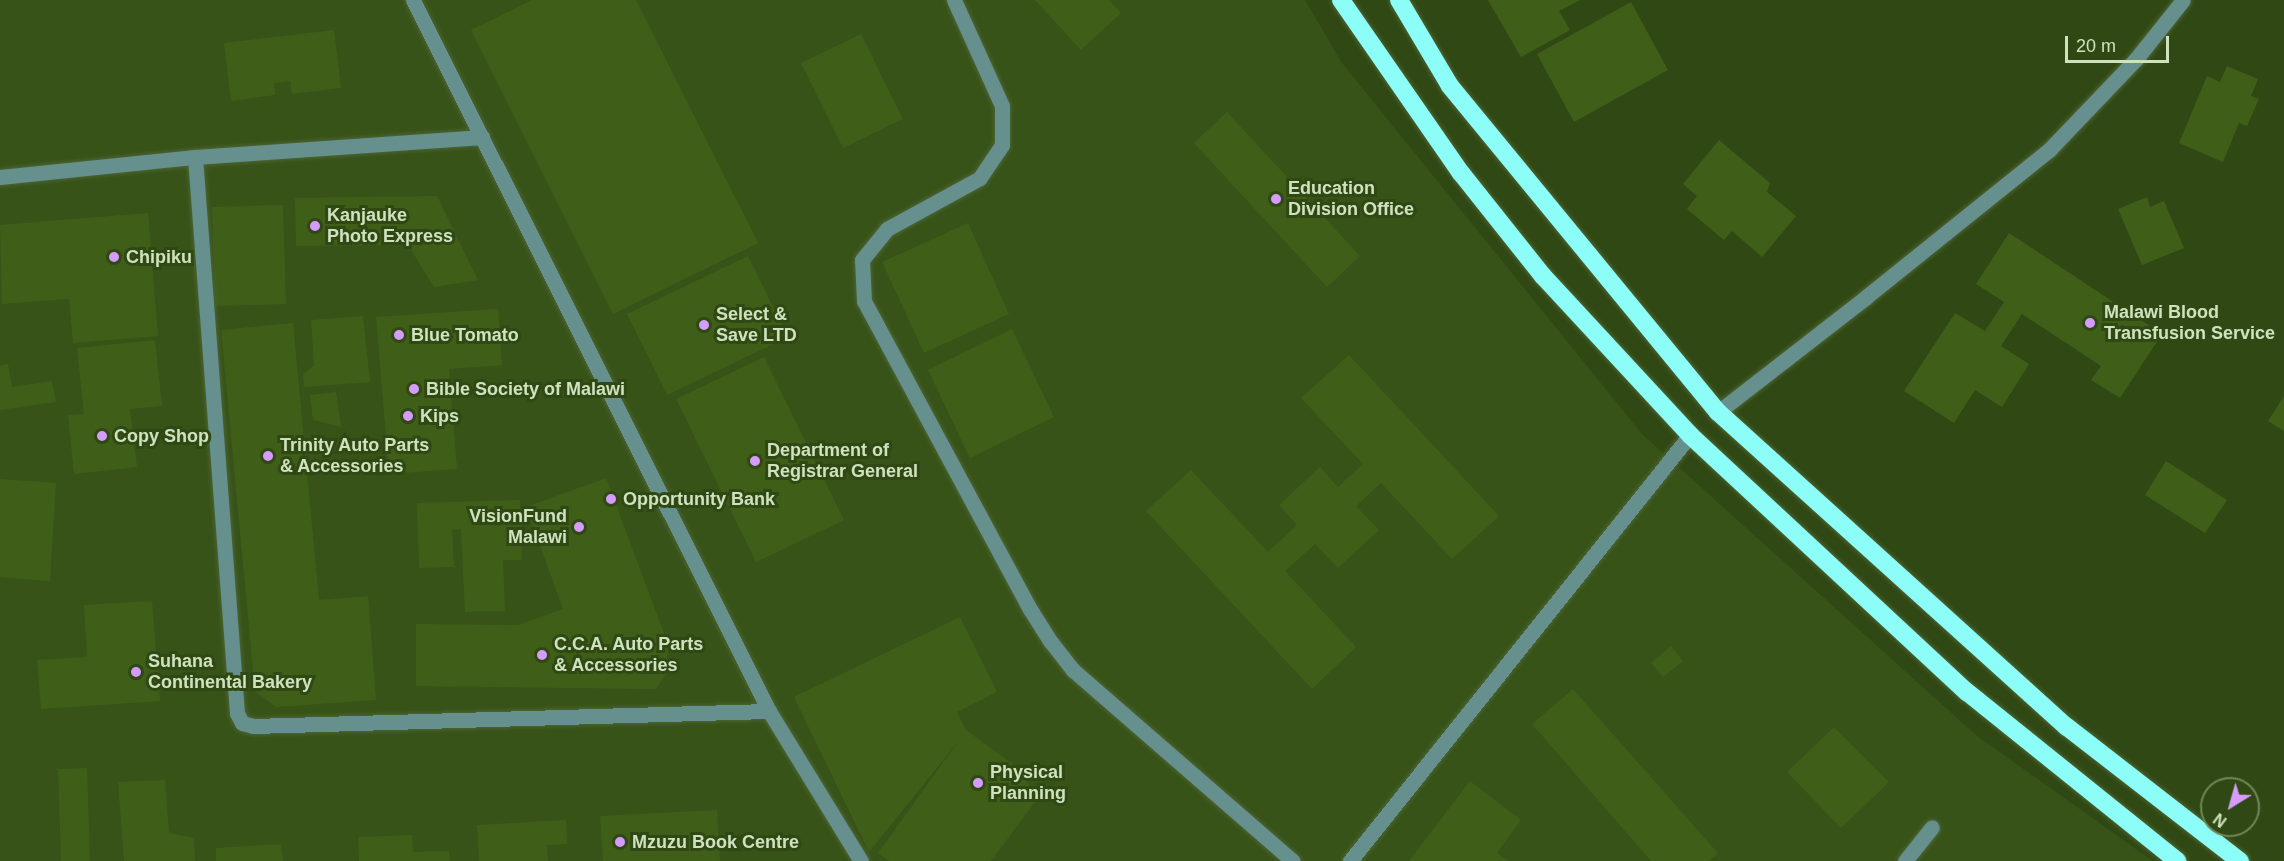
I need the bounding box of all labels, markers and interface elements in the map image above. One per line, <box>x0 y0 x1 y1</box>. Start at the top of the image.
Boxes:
scale bar <box>2068 24 2172 62</box>
text: 20 m <box>2076 36 2116 56</box>
place label: Education Division Office <box>1288 178 1414 220</box>
marker: Education Division Office <box>1269 192 1283 206</box>
place label: Kanjauke Photo Express <box>327 205 453 248</box>
marker: Kanjauke Photo Express <box>308 219 322 233</box>
place label: Chipiku <box>126 246 192 268</box>
marker: Chipiku <box>107 250 121 264</box>
place label: Malawi Blood Transfusion Service <box>2104 302 2275 344</box>
place label: Select & Save LTD <box>716 304 797 346</box>
marker: Malawi Blood Transfusion Service <box>2081 314 2099 332</box>
marker: Select & Save LTD <box>697 318 711 332</box>
place label: Blue Tomato <box>411 324 519 346</box>
marker: Blue Tomato <box>392 328 406 342</box>
place label: Bible Society of Malawi <box>426 378 625 400</box>
marker: Bible Society of Malawi <box>407 382 421 396</box>
place label: Kips <box>420 405 459 427</box>
marker: Kips <box>401 409 415 423</box>
place label: Copy Shop <box>114 425 209 447</box>
marker: Copy Shop <box>95 429 109 443</box>
place label: Trinity Auto Parts & Accessories <box>280 435 430 478</box>
place label: Department of Registrar General <box>767 440 918 482</box>
marker: Trinity Auto Parts & Accessories <box>261 449 275 463</box>
marker: Department of Registrar General <box>748 454 762 468</box>
place label: Opportunity Bank <box>623 488 775 510</box>
marker: Opportunity Bank <box>604 492 618 506</box>
place label: VisionFund Malawi <box>469 506 567 548</box>
marker: VisionFund Malawi <box>572 520 586 534</box>
place label: C.C.A. Auto Parts & Accessories <box>554 634 704 676</box>
marker: C.C.A. Auto Parts & Accessories <box>535 648 549 662</box>
place label: Suhana Continental Bakery <box>148 651 312 694</box>
marker: Suhana Continental Bakery <box>129 665 143 679</box>
place label: Physical Planning <box>990 762 1066 804</box>
marker: Physical Planning <box>971 776 985 790</box>
north arrow <box>2200 777 2260 837</box>
text: N <box>2210 810 2230 830</box>
place label: Mzuzu Book Centre <box>632 831 799 853</box>
marker: Mzuzu Book Centre <box>613 835 627 849</box>

